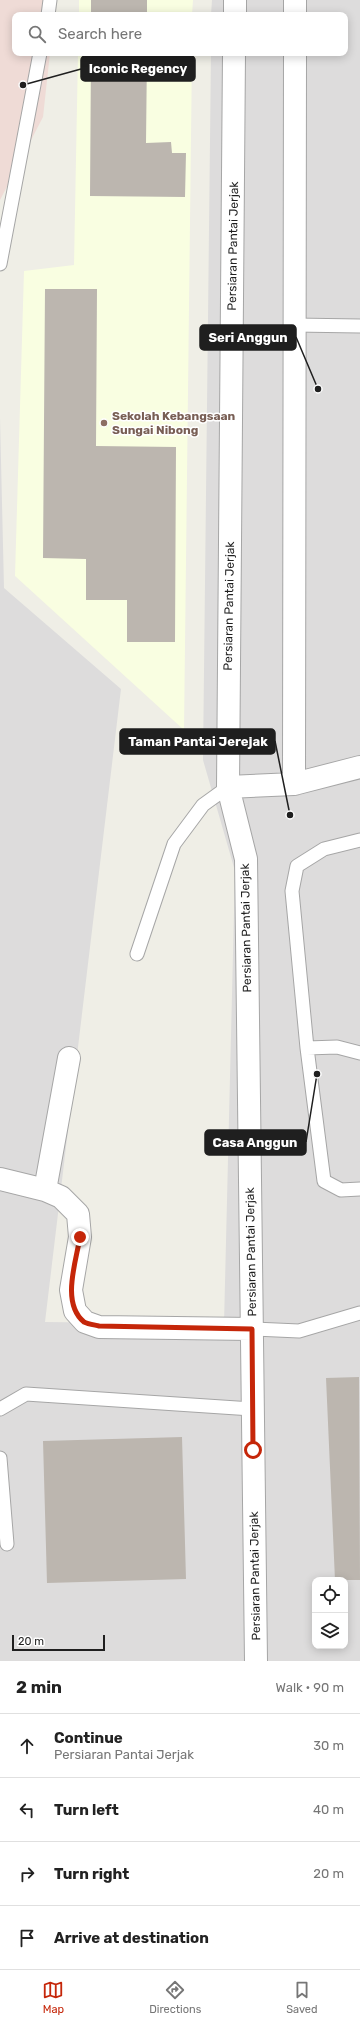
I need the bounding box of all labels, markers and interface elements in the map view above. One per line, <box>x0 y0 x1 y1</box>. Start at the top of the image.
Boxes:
search box <box>12 12 348 56</box>
icon: search <box>26 23 48 45</box>
text: Search here <box>58 25 142 43</box>
callout: Iconic Regency <box>81 56 195 81</box>
text: Iconic Regency <box>89 61 187 76</box>
street label: Persiaran Pantai Jerjak <box>225 181 241 311</box>
callout: Seri Anggun <box>200 325 296 350</box>
text: Seri Anggun <box>208 330 288 345</box>
place label: Sekolah Kebangsaan Sungai Nibong <box>112 409 236 437</box>
marker: Sekolah Kebangsaan Sungai Nibong <box>99 418 109 428</box>
street label: Persiaran Pantai Jerjak <box>221 541 237 671</box>
callout: Taman Pantai Jerejak <box>120 729 275 754</box>
text: Taman Pantai Jerejak <box>128 734 268 749</box>
street label: Persiaran Pantai Jerjak <box>238 863 254 993</box>
callout: Casa Anggun <box>205 1130 306 1155</box>
text: Casa Anggun <box>213 1135 297 1150</box>
street label: Persiaran Pantai Jerjak <box>243 1187 259 1317</box>
route end <box>71 1228 89 1246</box>
route start <box>244 1441 262 1459</box>
street label: Persiaran Pantai Jerjak <box>247 1511 263 1641</box>
map controls <box>312 1577 348 1649</box>
button: locate <box>312 1577 348 1613</box>
button: layers <box>312 1613 348 1649</box>
scale bar <box>12 1633 105 1652</box>
text: 20 m <box>18 1635 44 1648</box>
text: 2 min <box>16 1677 62 1697</box>
text: Walk · 90 m <box>276 1680 344 1695</box>
text: Continue <box>54 1729 123 1747</box>
icon: ahead <box>16 1735 38 1757</box>
text: 30 m <box>313 1738 344 1753</box>
text: Persiaran Pantai Jerjak <box>54 1747 194 1762</box>
icon: left <box>16 1799 38 1821</box>
text: Turn left <box>54 1801 119 1819</box>
text: 40 m <box>313 1802 344 1817</box>
icon: right <box>16 1863 38 1885</box>
text: Turn right <box>54 1865 129 1883</box>
text: 20 m <box>313 1866 344 1881</box>
icon: arrive <box>16 1927 38 1949</box>
text: Arrive at destination <box>54 1929 209 1947</box>
tab: Map <box>42 1979 64 2016</box>
tab: Directions <box>149 1979 201 2016</box>
tab: Saved <box>286 1979 318 2016</box>

